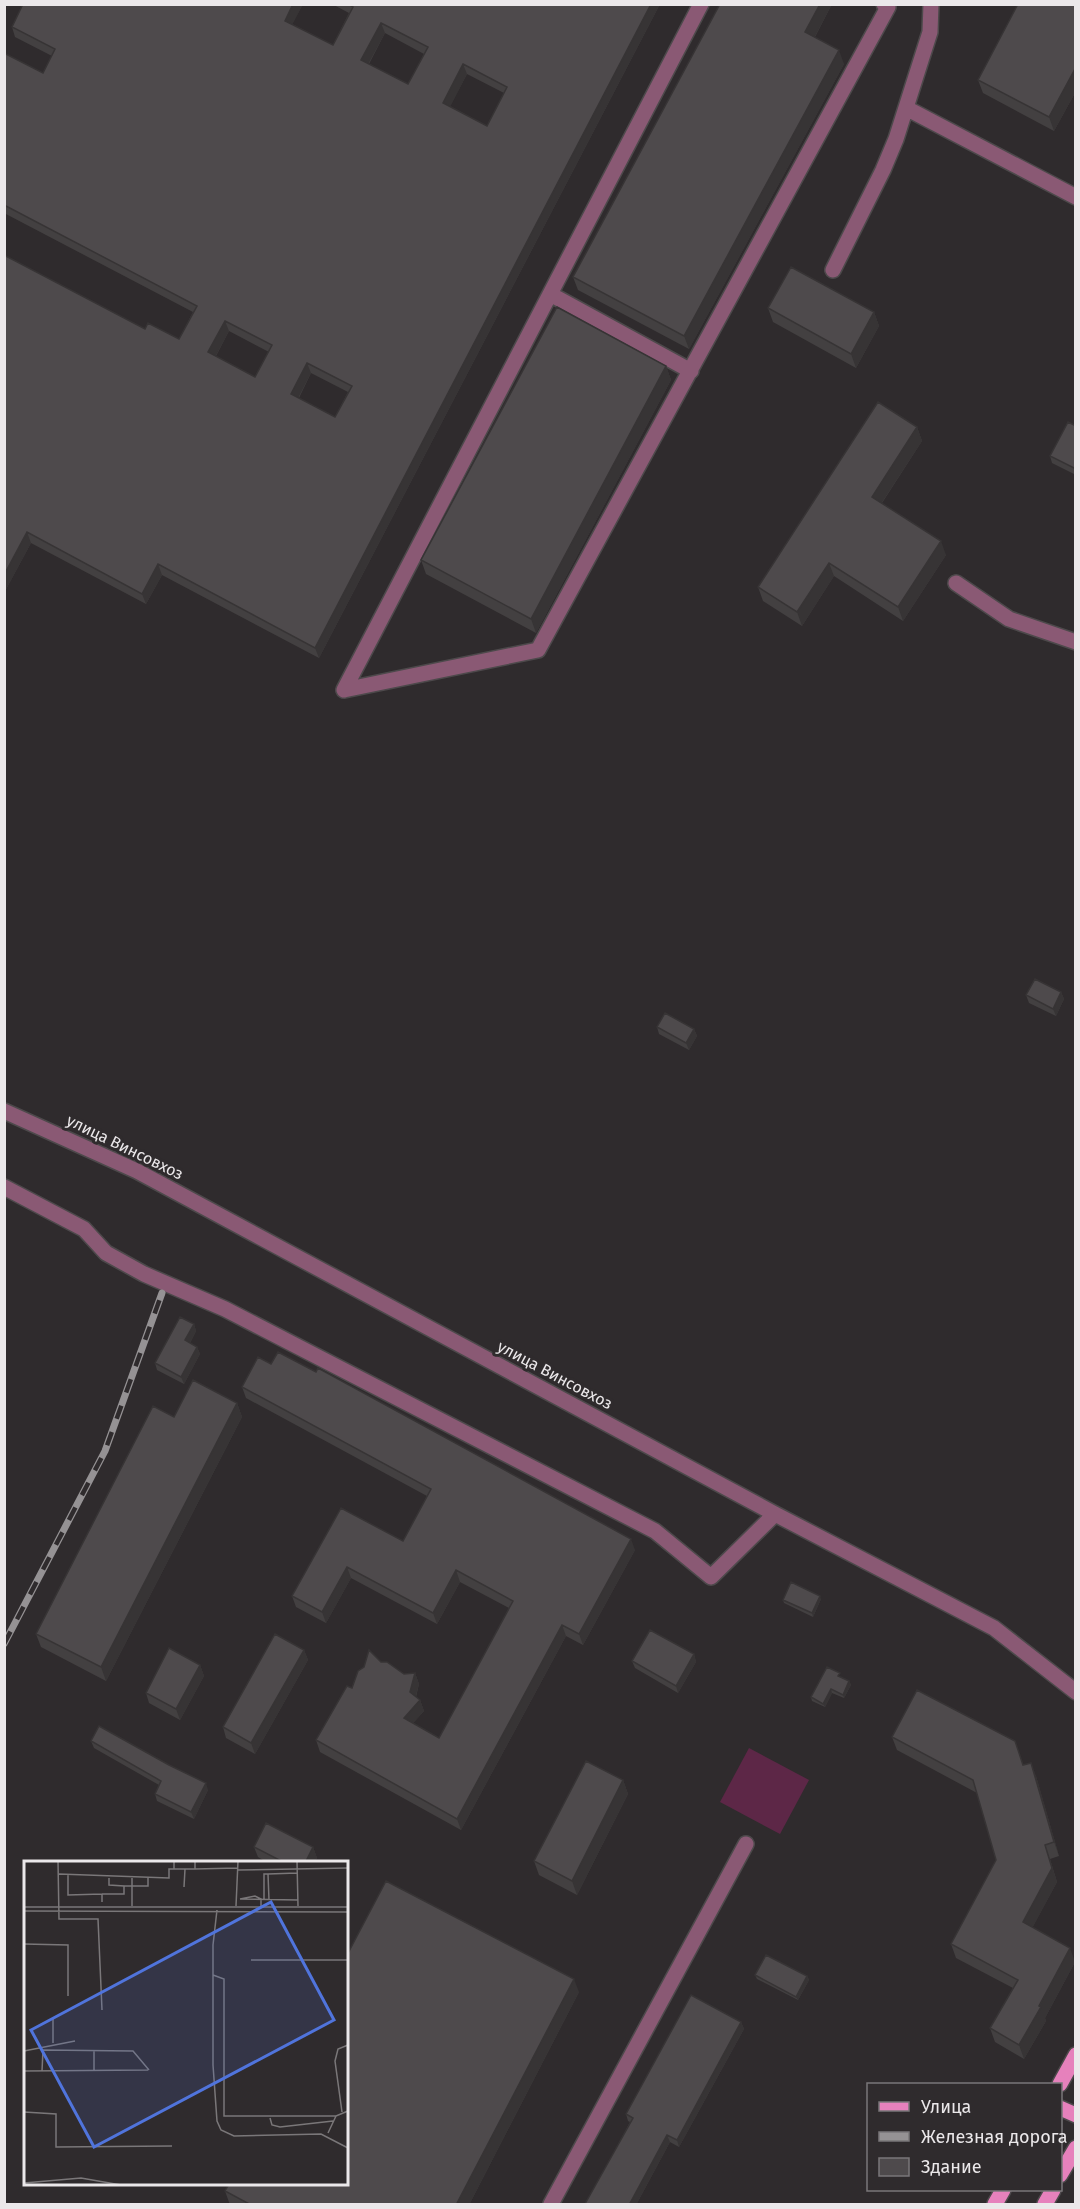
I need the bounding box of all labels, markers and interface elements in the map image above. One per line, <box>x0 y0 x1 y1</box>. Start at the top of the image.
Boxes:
street label: улица Винсовхоз <box>63 1110 187 1184</box>
street label: улица Винсовхоз <box>494 1337 616 1413</box>
inset map <box>24 1861 348 2185</box>
legend <box>867 2083 1062 2191</box>
text: Улица <box>921 2096 971 2118</box>
text: Железная дорога <box>921 2126 1068 2148</box>
text: Здание <box>921 2156 982 2178</box>

